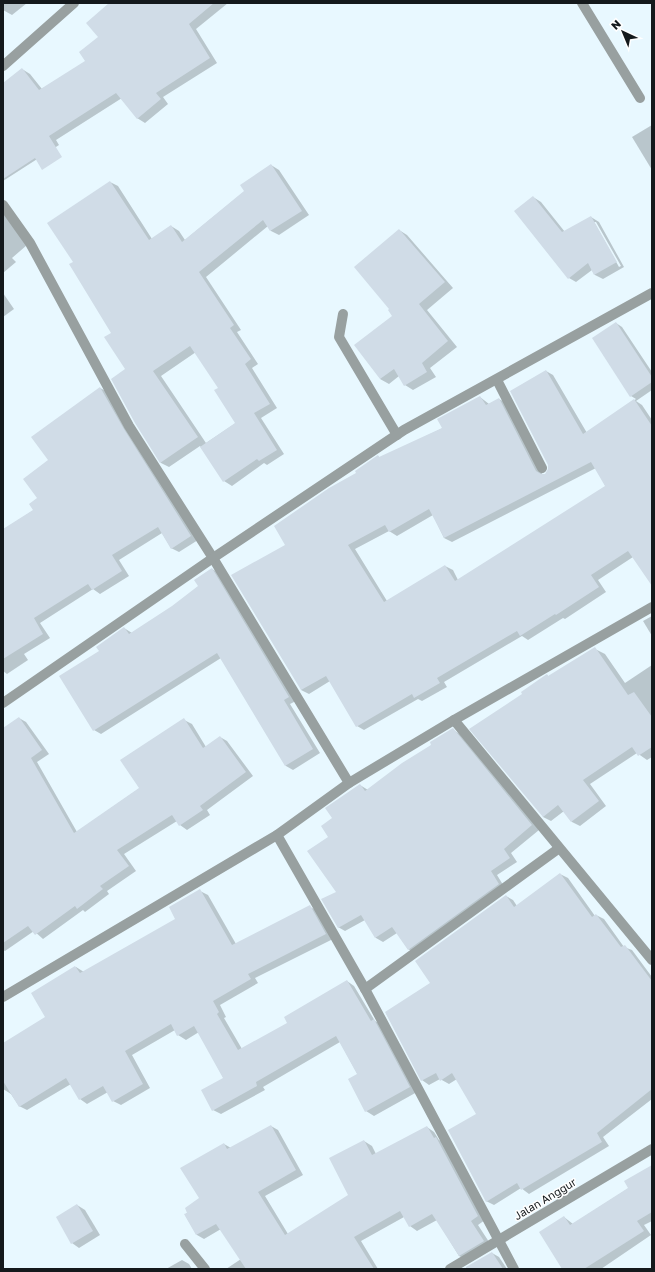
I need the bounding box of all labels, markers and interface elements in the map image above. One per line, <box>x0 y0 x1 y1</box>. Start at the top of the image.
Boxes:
north arrow <box>603 12 643 52</box>
text: N <box>608 17 623 32</box>
street label: Jalan Anggur <box>511 1175 579 1222</box>

